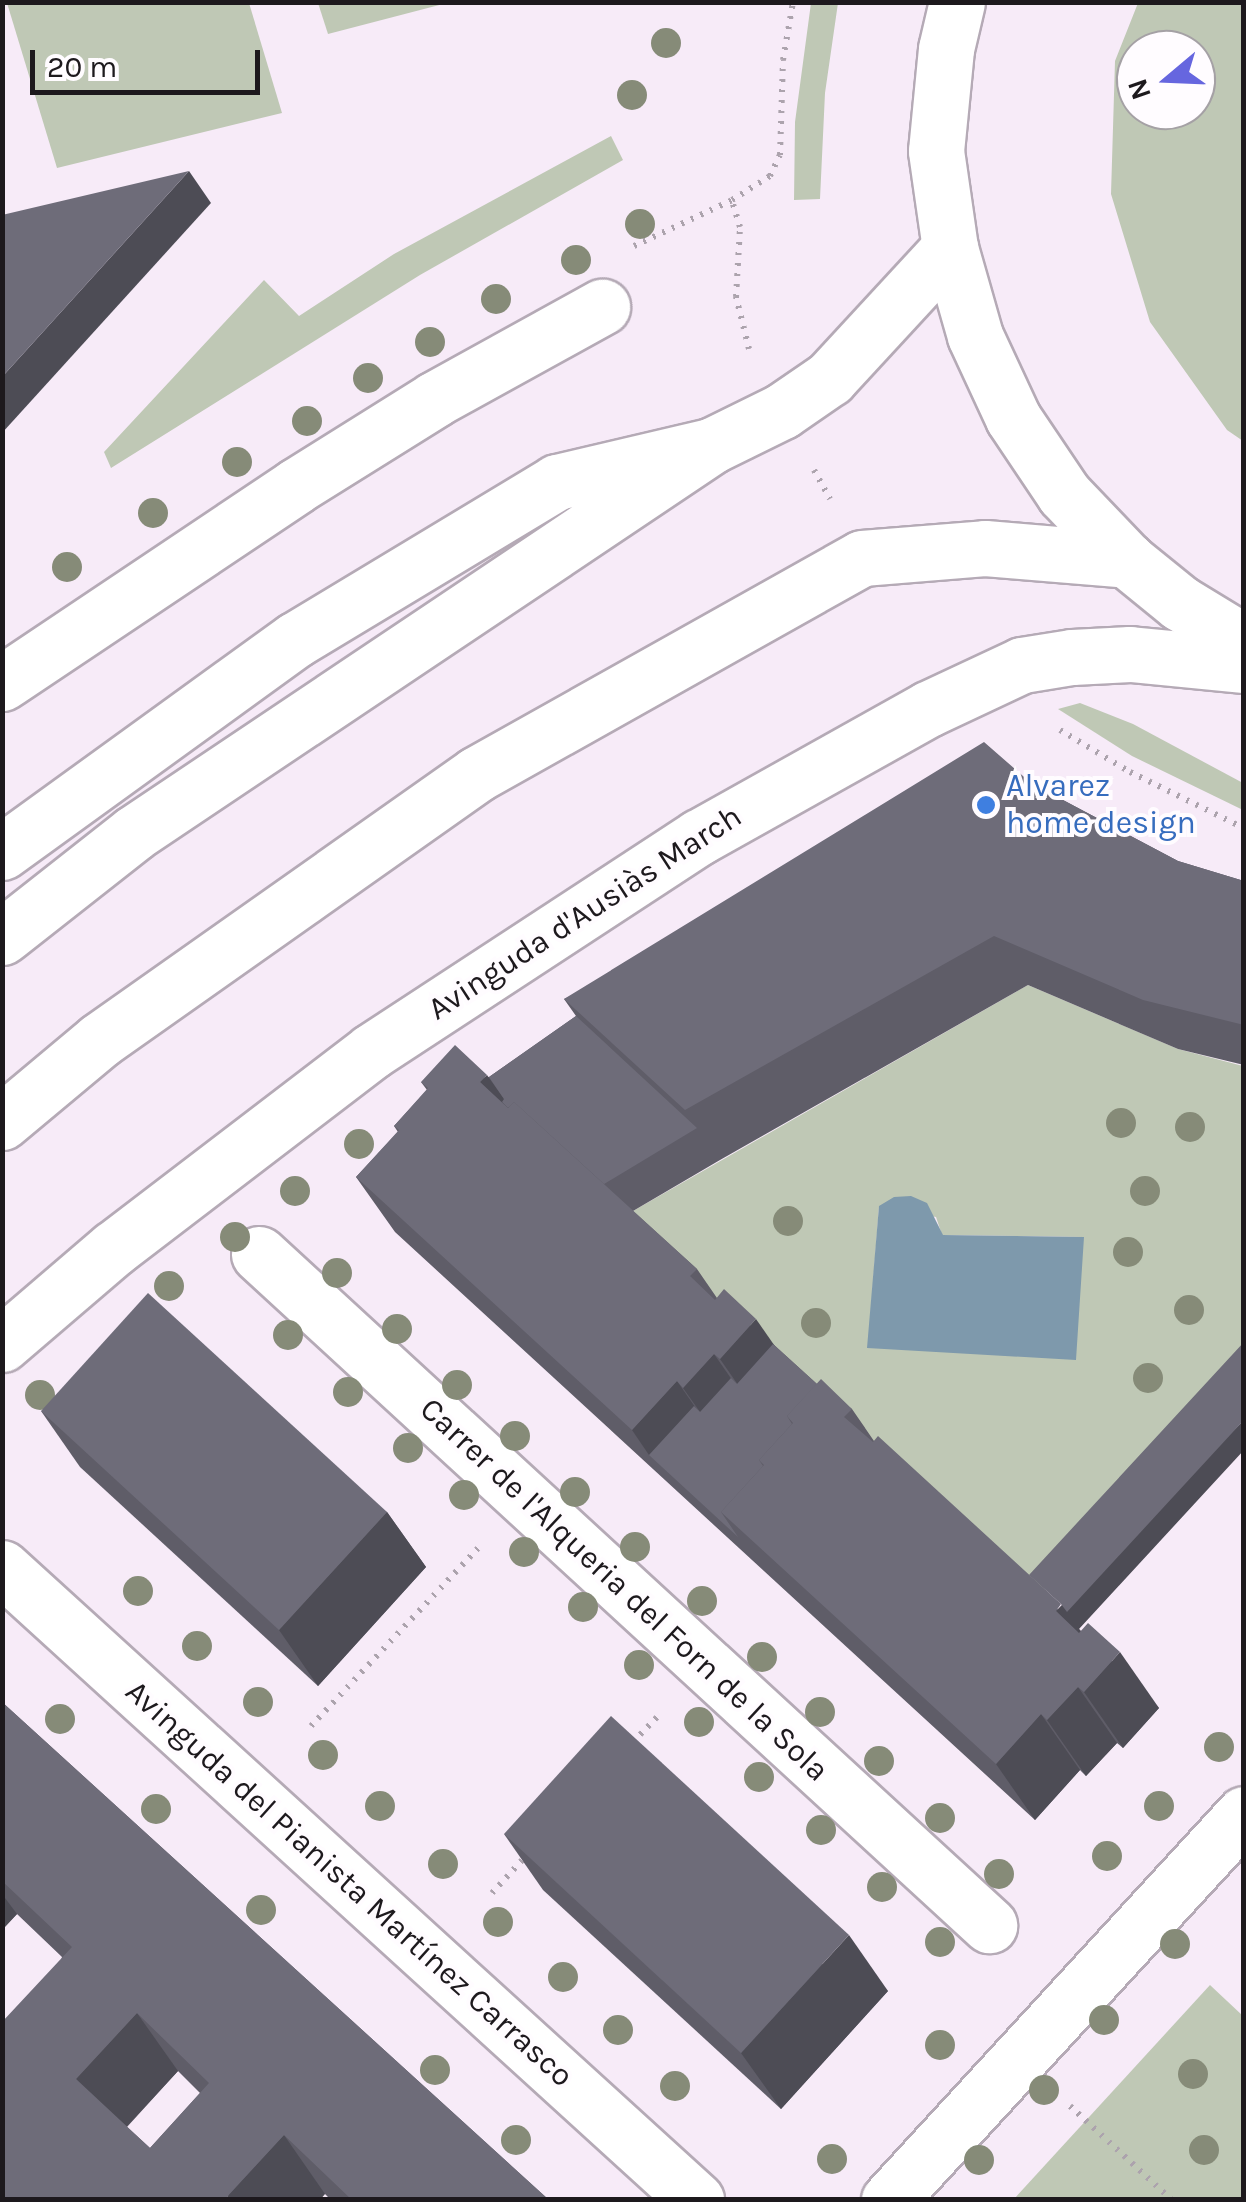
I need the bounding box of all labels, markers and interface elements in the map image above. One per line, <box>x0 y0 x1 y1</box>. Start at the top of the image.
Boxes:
scale bar <box>35 30 265 92</box>
north arrow <box>1116 30 1216 130</box>
text: 20 m <box>47 49 117 85</box>
text: N <box>1120 74 1158 104</box>
place label: Alvarez home design <box>1006 768 1196 843</box>
marker: Alvarez home design <box>975 794 997 816</box>
street label: Avinguda d'Ausiàs March <box>421 797 749 1029</box>
street label: Carrer de l'Alqueria del Forn de la Sola <box>412 1390 836 1790</box>
street label: Avinguda del Pianista Martínez Carrasco <box>117 1673 581 2095</box>

